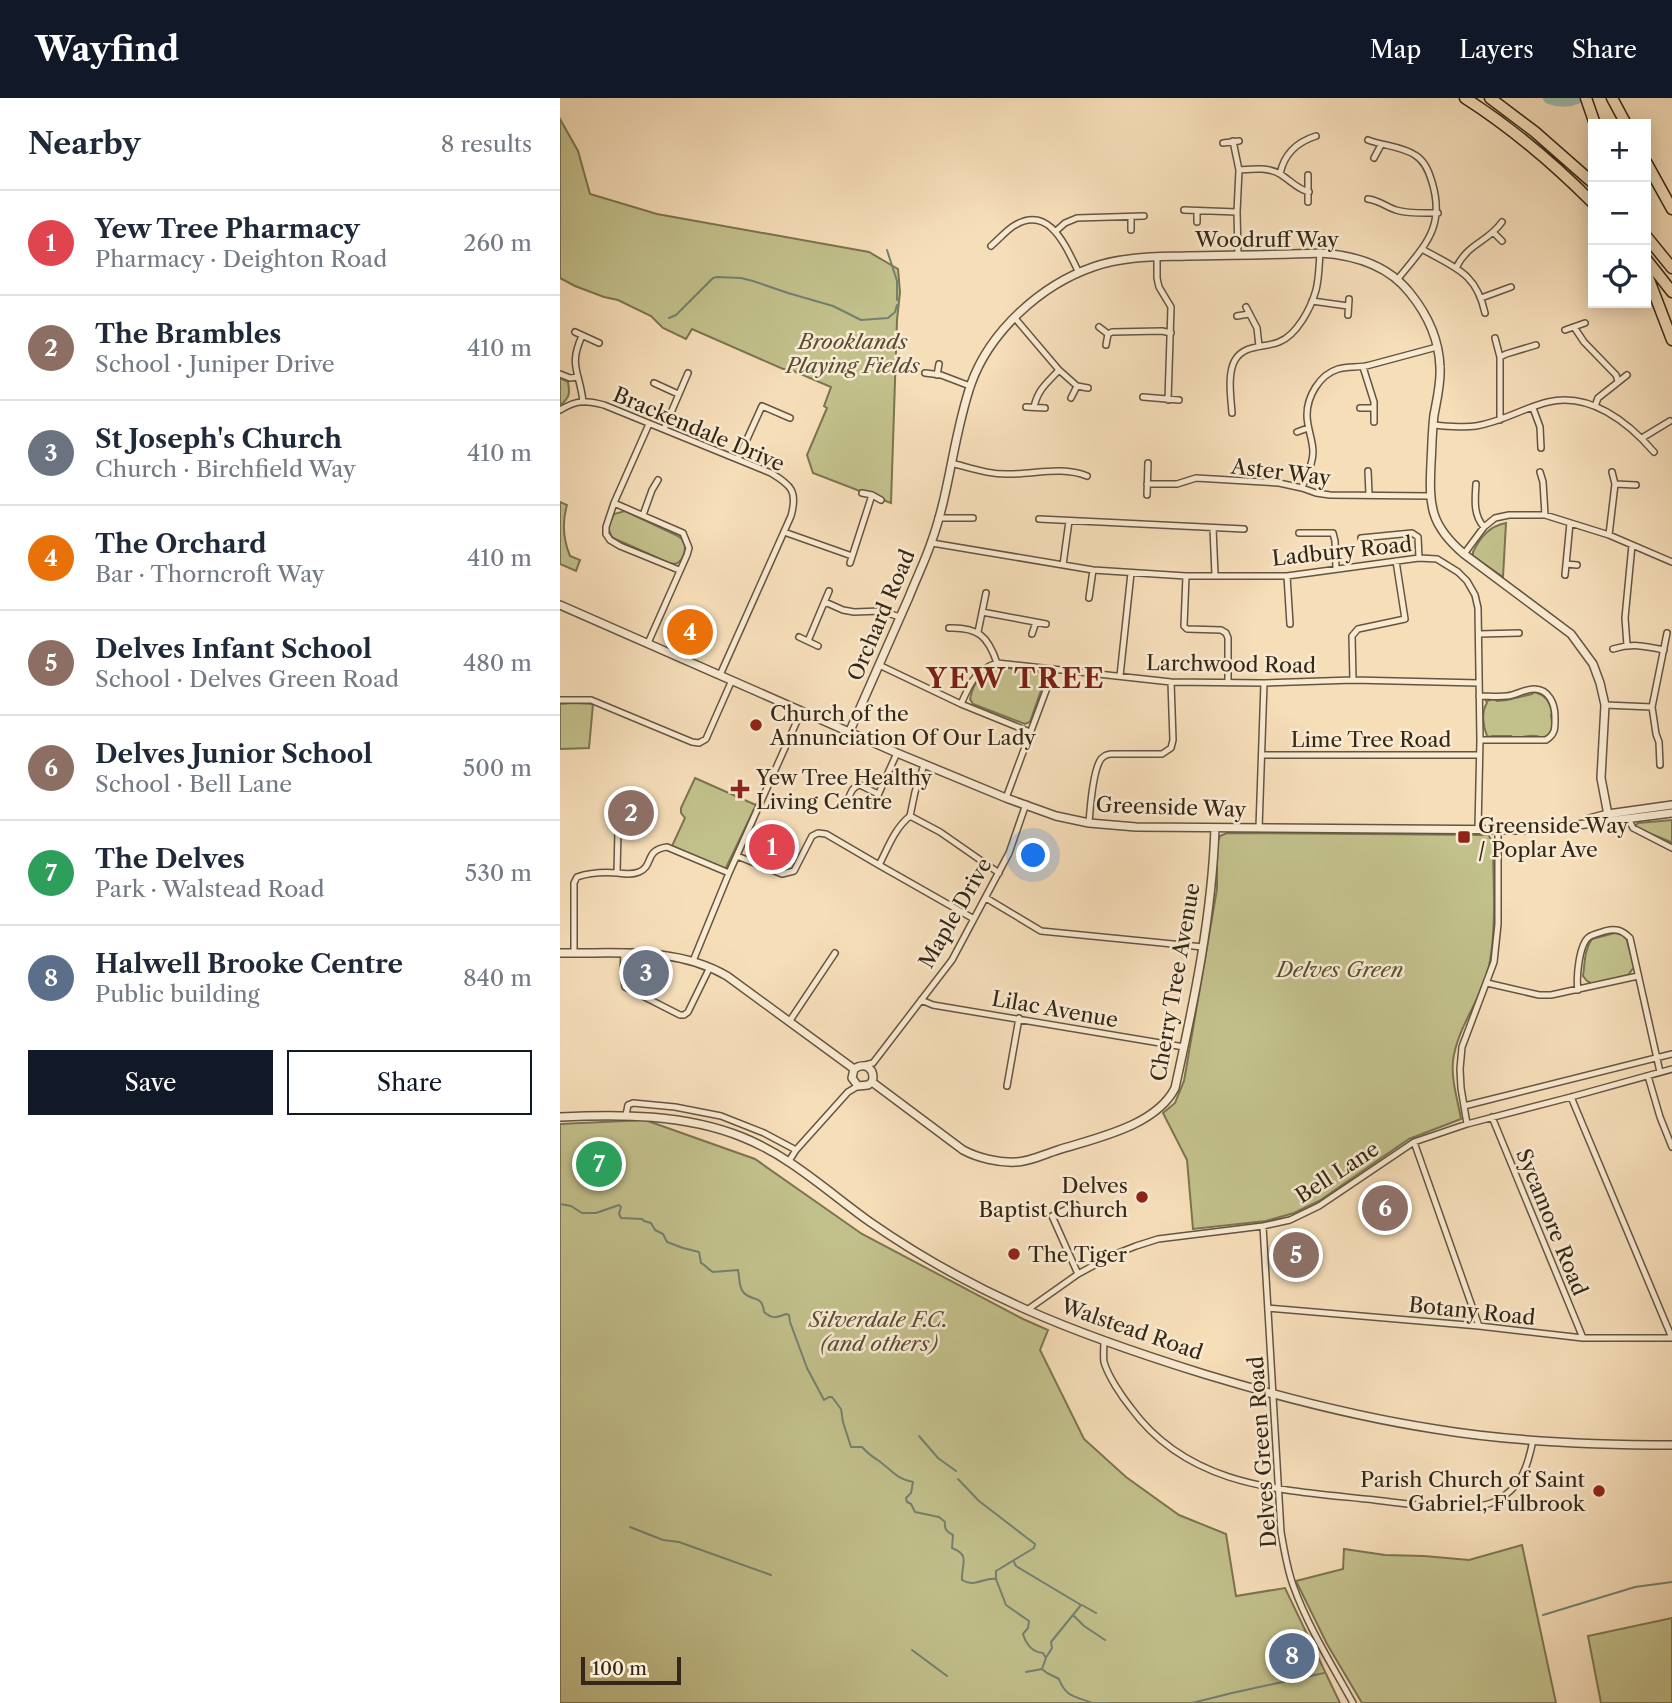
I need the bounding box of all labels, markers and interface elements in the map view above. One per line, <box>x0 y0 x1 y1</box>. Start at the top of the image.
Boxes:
text: Wayfind <box>35 29 179 70</box>
text: Map <box>1370 35 1421 64</box>
text: Layers <box>1459 35 1534 64</box>
text: Share <box>1572 35 1637 64</box>
map controls <box>1588 119 1651 308</box>
button: + <box>1588 119 1651 182</box>
text: Nearby <box>28 125 141 162</box>
text: 8 results <box>441 130 532 158</box>
button: − <box>1588 182 1651 245</box>
text: Yew Tree Pharmacy <box>95 213 360 245</box>
street label: Woodruff Way <box>1194 227 1339 252</box>
text: 1 <box>46 229 56 257</box>
text: 260 m <box>463 229 532 257</box>
text: Pharmacy · Deighton Road <box>95 245 387 273</box>
button: locate <box>1588 245 1651 308</box>
text: The Brambles <box>95 318 281 350</box>
park label: Brooklands Playing Fields <box>784 329 921 378</box>
text: 2 <box>44 334 58 362</box>
text: 410 m <box>467 334 532 362</box>
text: School · Juniper Drive <box>95 350 335 378</box>
street label: Brackendale Drive <box>610 382 788 476</box>
text: St Joseph's Church <box>95 423 342 455</box>
text: 3 <box>45 439 58 467</box>
text: 410 m <box>467 439 532 467</box>
street label: Aster Way <box>1229 453 1333 491</box>
text: Church · Birchfield Way <box>95 455 356 483</box>
text: The Orchard <box>95 528 267 560</box>
street label: Ladbury Road <box>1271 531 1413 571</box>
text: 4 <box>44 544 58 572</box>
text: 410 m <box>467 544 532 572</box>
street label: Orchard Road <box>842 545 920 684</box>
text: Bar · Thorncroft Way <box>95 560 325 588</box>
pin: 4 <box>667 606 713 658</box>
text: Delves Infant School <box>95 633 372 665</box>
text: 5 <box>45 649 57 677</box>
text: 480 m <box>463 649 532 677</box>
street label: Larchwood Road <box>1146 650 1316 678</box>
district label: YEW TREE <box>925 661 1106 695</box>
text: School · Delves Green Road <box>95 665 399 693</box>
place label: Church of the Annunciation Of Our Lady <box>769 701 1036 750</box>
marker: Church of the Annunciation Of Our Lady <box>748 717 764 733</box>
street label: Lime Tree Road <box>1291 727 1451 752</box>
text: Delves Junior School <box>95 738 372 770</box>
text: 6 <box>44 754 58 782</box>
text: 500 m <box>463 754 532 782</box>
place label: Yew Tree Healthy Living Centre <box>755 765 932 814</box>
text: School · Bell Lane <box>95 770 292 798</box>
marker: Yew Tree Healthy Living Centre <box>730 779 750 799</box>
pin: 2 <box>608 787 654 839</box>
street label: Greenside Way <box>1095 792 1247 822</box>
place label: Greenside Way / Poplar Ave <box>1478 813 1629 862</box>
pin: 1 <box>749 821 795 873</box>
marker: Greenside Way / Poplar Ave <box>1456 829 1472 845</box>
your location <box>1016 838 1050 872</box>
text: The Delves <box>95 843 245 875</box>
street label: Maple Drive <box>913 853 997 973</box>
text: 7 <box>45 859 57 887</box>
text: 530 m <box>465 859 532 887</box>
text: Park · Walstead Road <box>95 875 324 903</box>
street label: Cherry Tree Avenue <box>1145 881 1205 1083</box>
pin: 3 <box>623 947 669 999</box>
text: Halwell Brooke Centre <box>95 948 403 980</box>
park label: Delves Green <box>1274 957 1404 982</box>
text: 8 <box>44 964 58 992</box>
text: 840 m <box>463 964 532 992</box>
text: Public building <box>95 980 260 1008</box>
street label: Lilac Avenue <box>990 986 1120 1032</box>
button: Save <box>28 1050 273 1115</box>
button: Share <box>287 1050 532 1115</box>
street label: Bell Lane <box>1291 1136 1383 1208</box>
pin: 7 <box>576 1138 622 1190</box>
street label: Sycamore Road <box>1511 1145 1593 1299</box>
place label: Delves Baptist Church <box>978 1173 1128 1222</box>
pin: 6 <box>1362 1182 1408 1234</box>
marker: Delves Baptist Church <box>1134 1189 1150 1205</box>
pin: 5 <box>1273 1229 1319 1281</box>
place label: The Tiger <box>1028 1242 1127 1267</box>
marker: The Tiger <box>1006 1246 1022 1262</box>
street label: Botany Road <box>1407 1292 1537 1330</box>
street label: Walstead Road <box>1057 1293 1206 1365</box>
park label: Silverdale F.C. (and others) <box>807 1307 949 1356</box>
street label: Delves Green Road <box>1243 1355 1281 1549</box>
place label: Parish Church of Saint Gabriel, Fulbrook <box>1360 1467 1586 1516</box>
marker: Parish Church of Saint Gabriel, Fulbrook <box>1591 1483 1607 1499</box>
pin: 8 <box>1269 1630 1315 1682</box>
scale bar <box>581 1654 681 1686</box>
text: 100 m <box>592 1657 647 1680</box>

